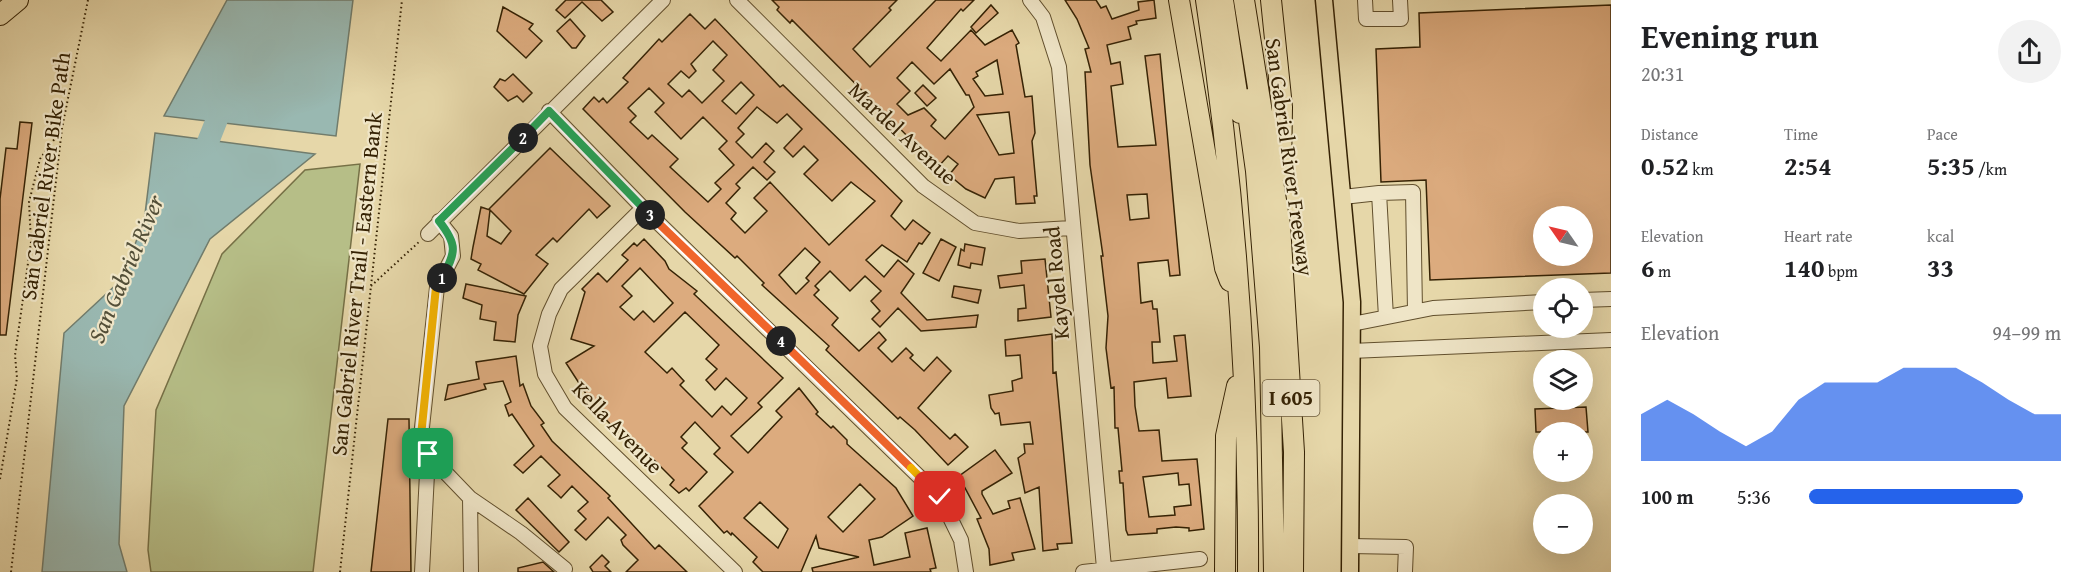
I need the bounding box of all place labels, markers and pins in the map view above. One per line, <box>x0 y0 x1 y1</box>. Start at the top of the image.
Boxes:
pin: 2 <box>508 123 538 153</box>
pin: 3 <box>635 200 665 230</box>
pin: 1 <box>427 263 457 293</box>
pin: 4 <box>766 326 796 356</box>
pin <box>402 428 453 479</box>
pin <box>914 471 965 522</box>

